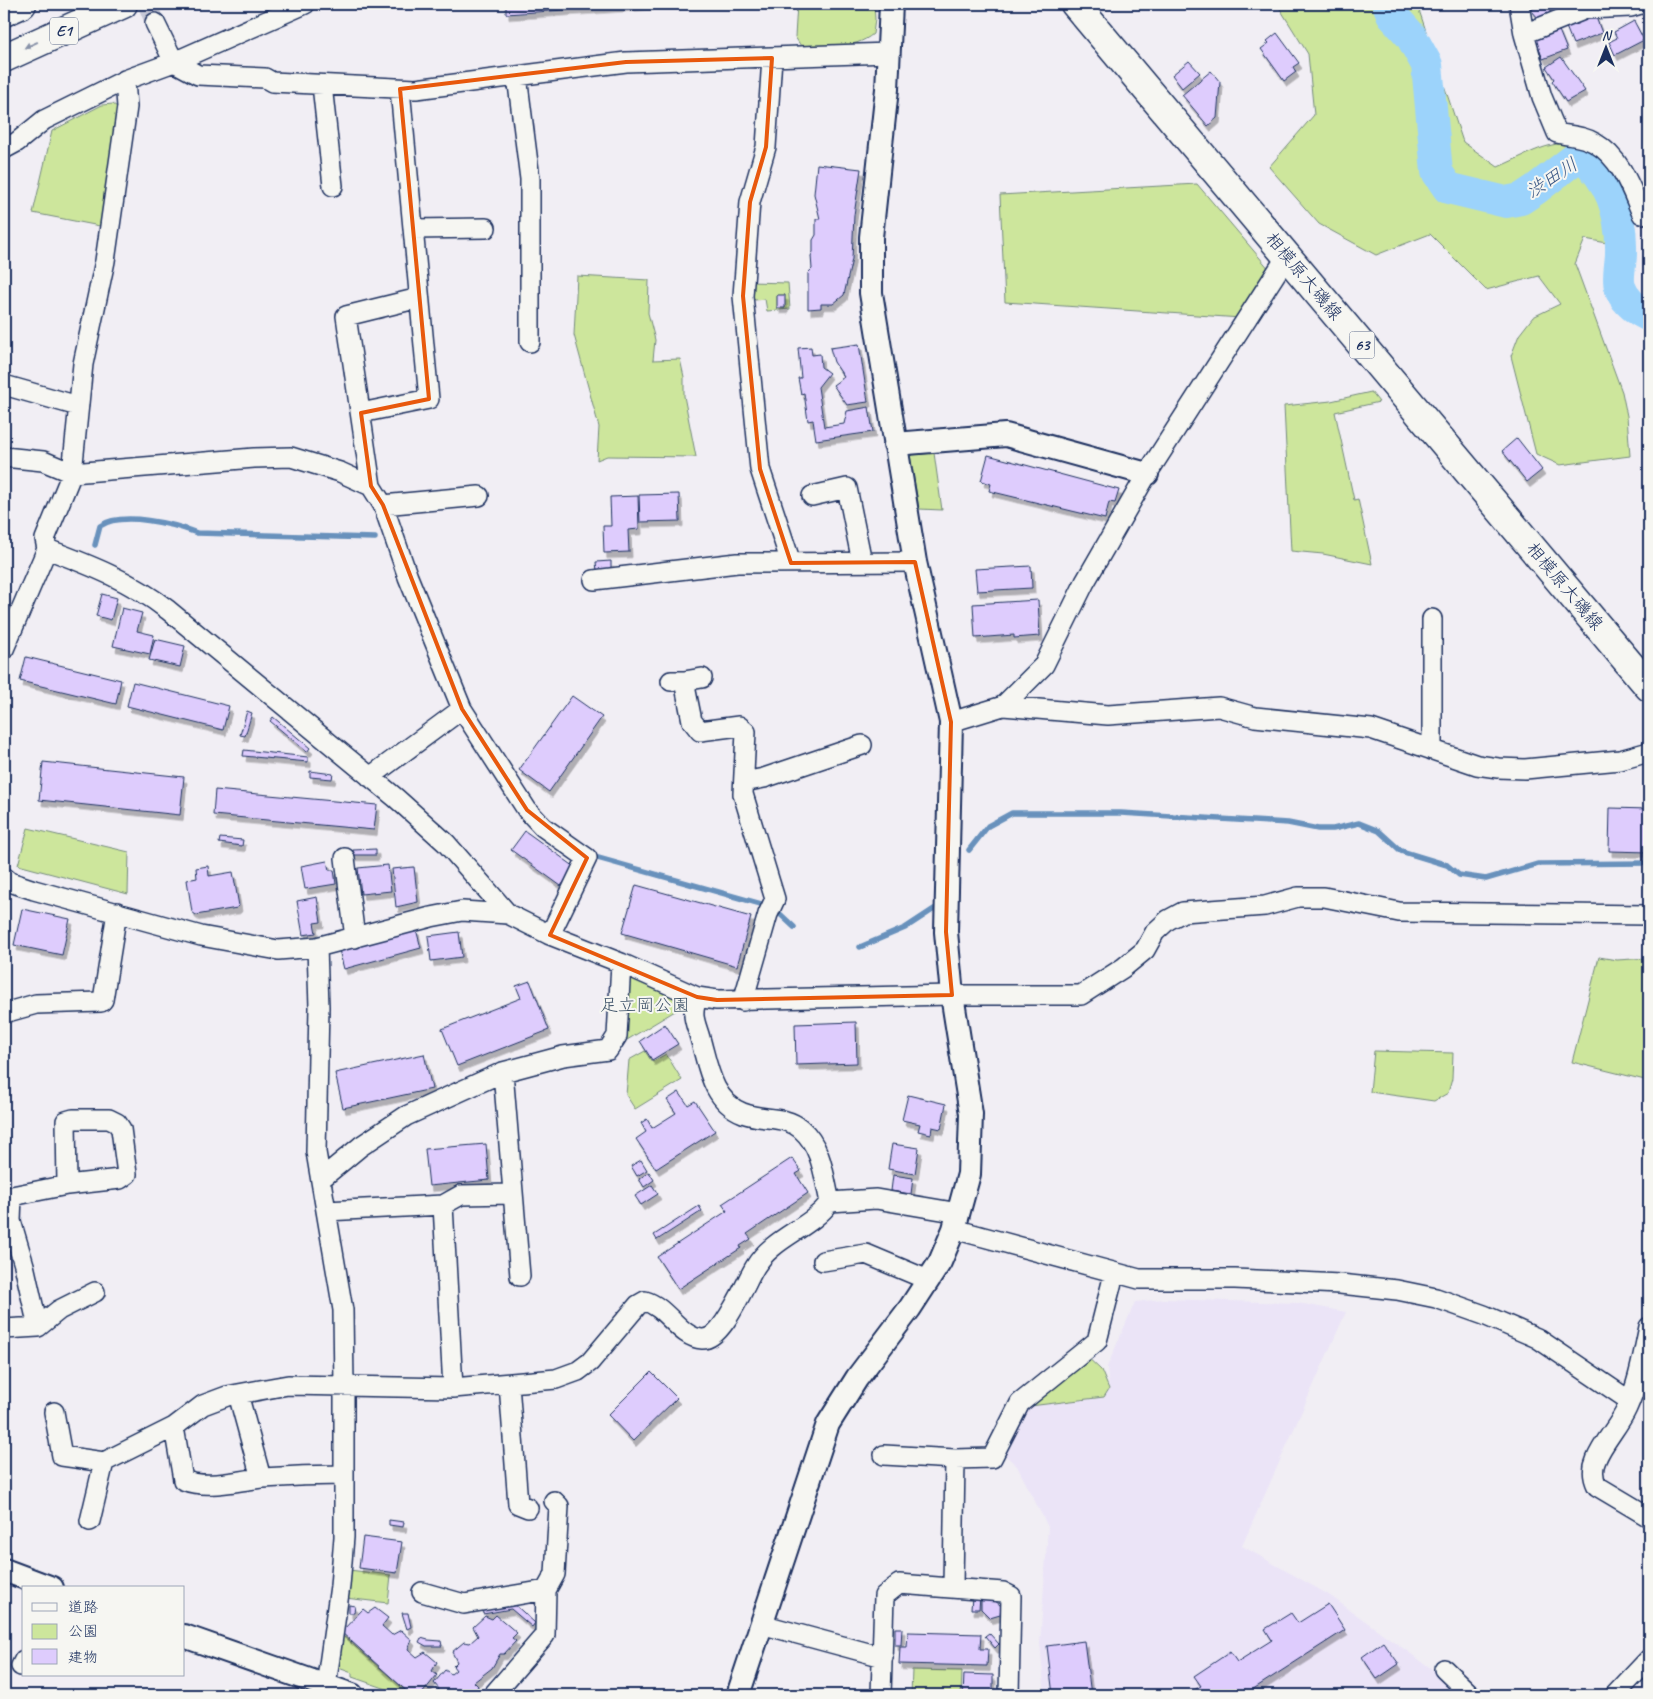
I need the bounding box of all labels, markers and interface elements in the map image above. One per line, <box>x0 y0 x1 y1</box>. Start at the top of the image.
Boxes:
road number: E1 <box>50 18 78 44</box>
north arrow <box>1580 22 1630 72</box>
text: N <box>1602 27 1613 44</box>
one-way arrow <box>24 42 38 50</box>
water label: 渋田川 <box>1522 152 1582 204</box>
street label: 相模原大磯線 <box>1261 228 1347 324</box>
road number: 63 <box>1350 332 1374 358</box>
street label: 相模原大磯線 <box>1522 538 1608 634</box>
park label: 足立岡公園 <box>600 994 690 1016</box>
legend <box>22 1586 185 1676</box>
text: 道路 <box>68 1598 98 1617</box>
text: 公園 <box>68 1622 98 1641</box>
text: 建物 <box>68 1648 98 1667</box>

